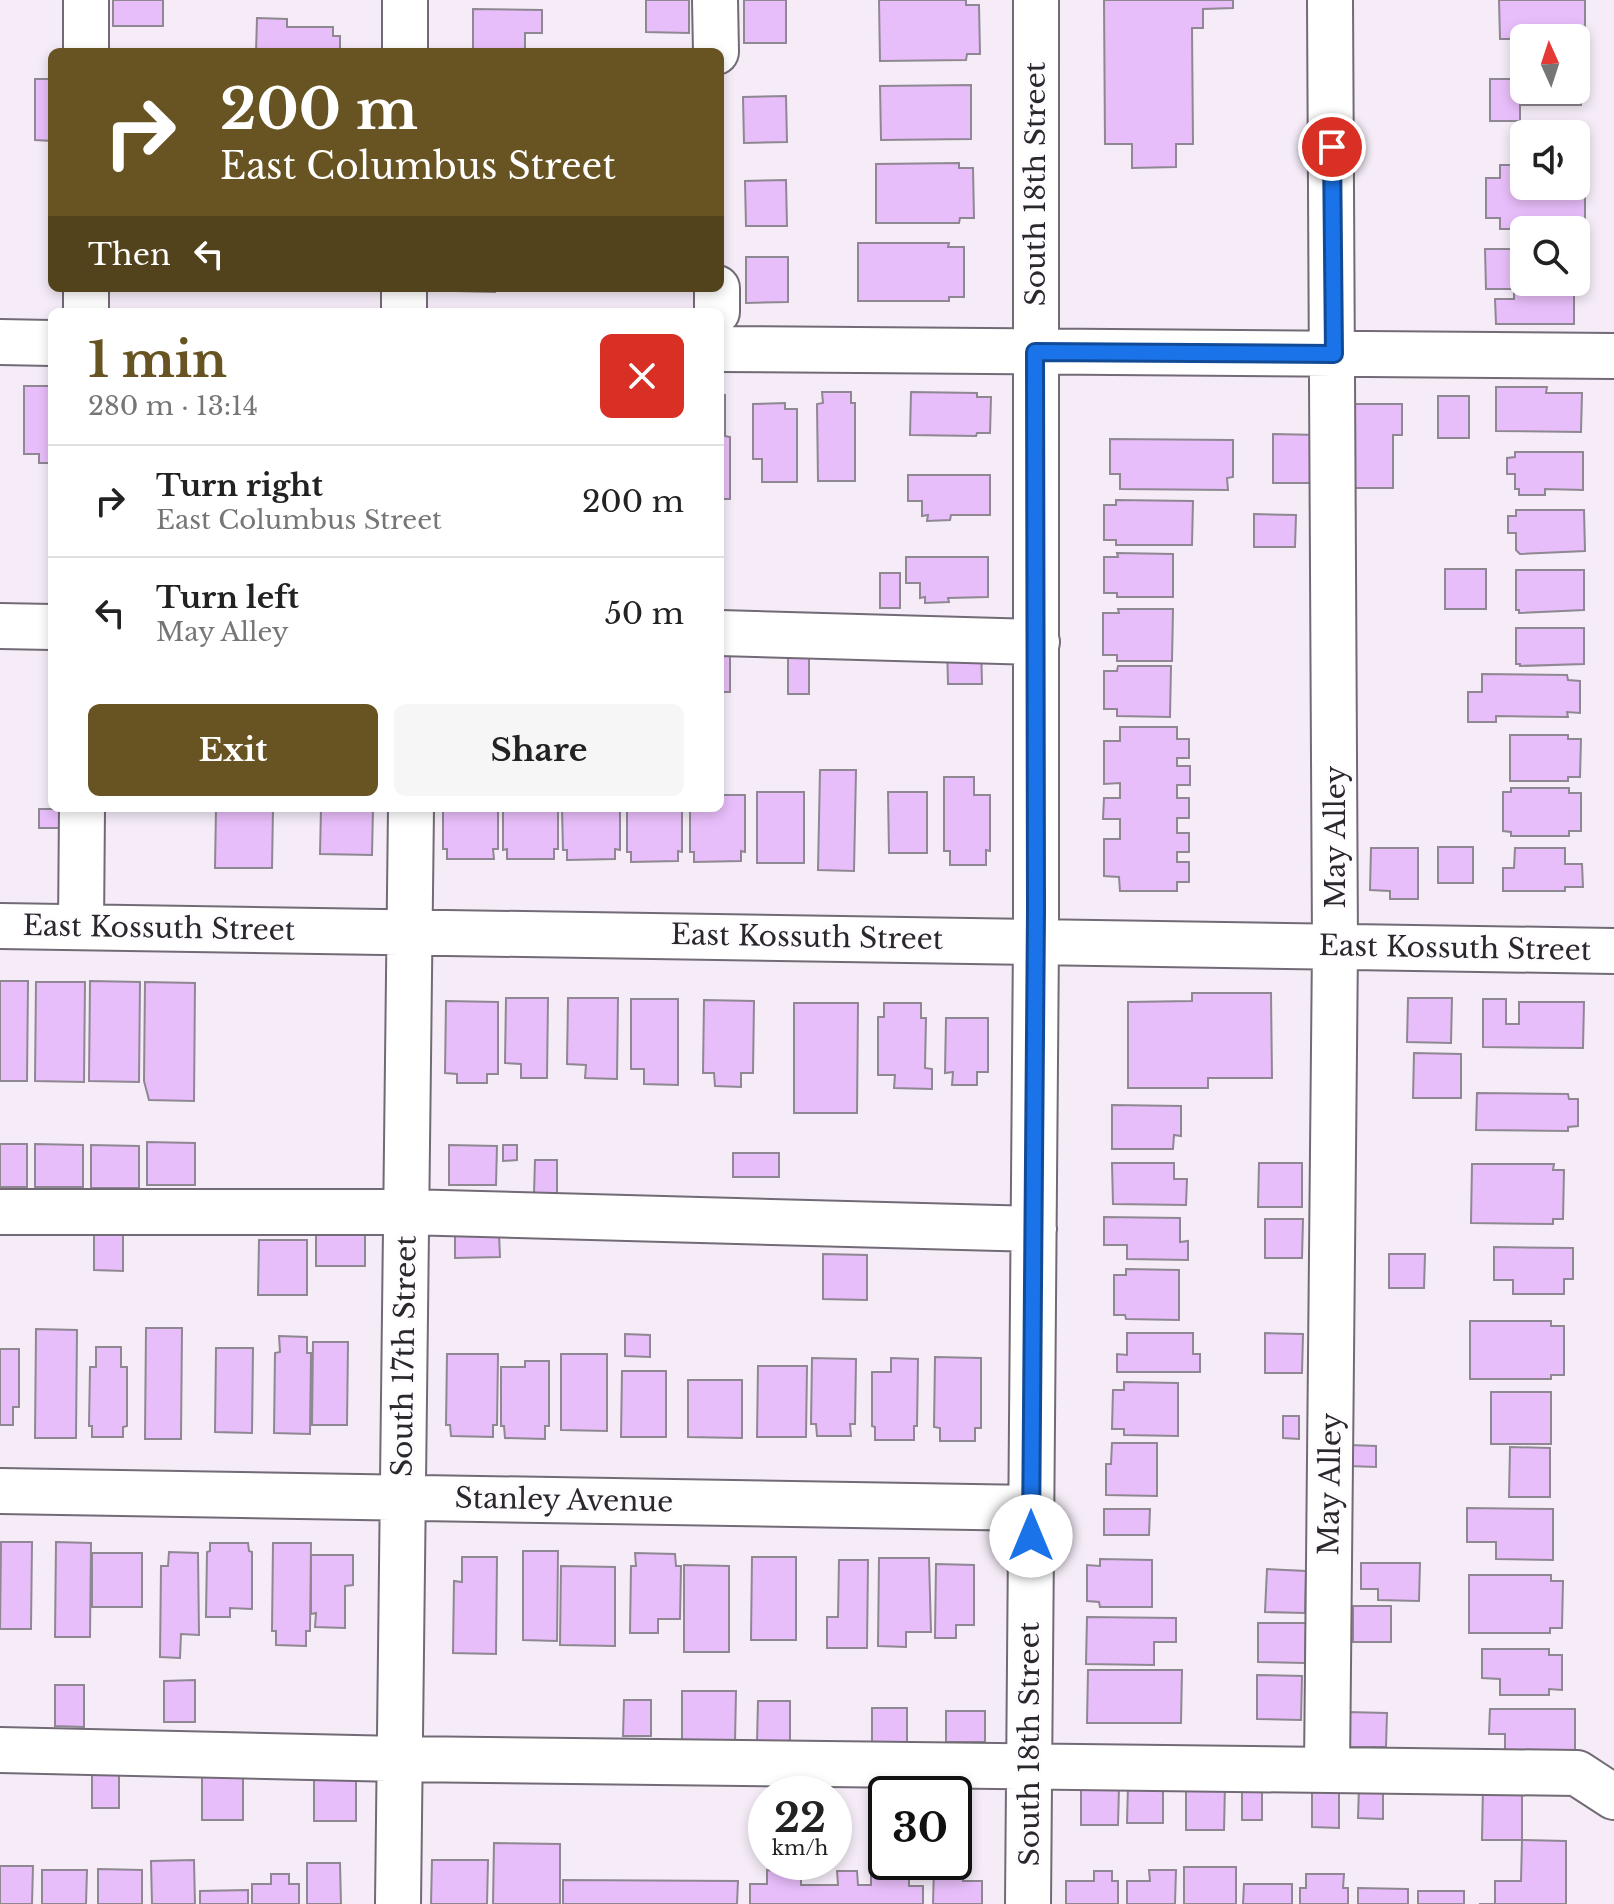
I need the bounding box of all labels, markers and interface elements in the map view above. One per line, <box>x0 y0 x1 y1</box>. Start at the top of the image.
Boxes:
north arrow <box>1510 24 1590 104</box>
map controls <box>1510 24 1590 296</box>
street label: South 18th Street <box>1018 61 1053 306</box>
text: 200 m <box>220 75 418 144</box>
icon: right <box>88 80 192 184</box>
pin <box>1298 113 1366 181</box>
button: sound <box>1510 120 1590 200</box>
icon: arrive <box>1310 125 1354 169</box>
text: East Columbus Street <box>220 144 616 189</box>
button: search <box>1510 216 1590 296</box>
icon: left <box>187 232 231 276</box>
text: Then <box>88 236 171 273</box>
text: 1 min <box>88 330 227 390</box>
button: close <box>600 334 684 418</box>
text: 280 m · 13:14 <box>88 390 258 422</box>
text: Turn right <box>156 467 323 504</box>
icon: right <box>88 479 132 523</box>
text: 200 m <box>582 483 684 520</box>
text: East Columbus Street <box>156 504 442 536</box>
text: Turn left <box>156 579 299 616</box>
icon: left <box>88 591 132 635</box>
text: 50 m <box>605 595 684 632</box>
text: May Alley <box>156 616 289 648</box>
button: Exit <box>88 704 378 796</box>
button: Share <box>394 704 684 796</box>
street label: May Alley <box>1318 765 1353 908</box>
street label: East Kossuth Street <box>22 908 296 948</box>
street label: East Kossuth Street <box>670 917 944 957</box>
street label: East Kossuth Street <box>1318 928 1592 968</box>
street label: South 17th Street <box>384 1234 424 1477</box>
street label: May Alley <box>1311 1412 1349 1556</box>
street label: Stanley Avenue <box>454 1481 674 1519</box>
position arrow <box>989 1494 1073 1578</box>
street label: South 18th Street <box>1012 1621 1047 1866</box>
speed limit sign: 30 <box>868 1776 972 1880</box>
text: 22 <box>774 1793 826 1843</box>
text: km/h <box>772 1836 828 1860</box>

